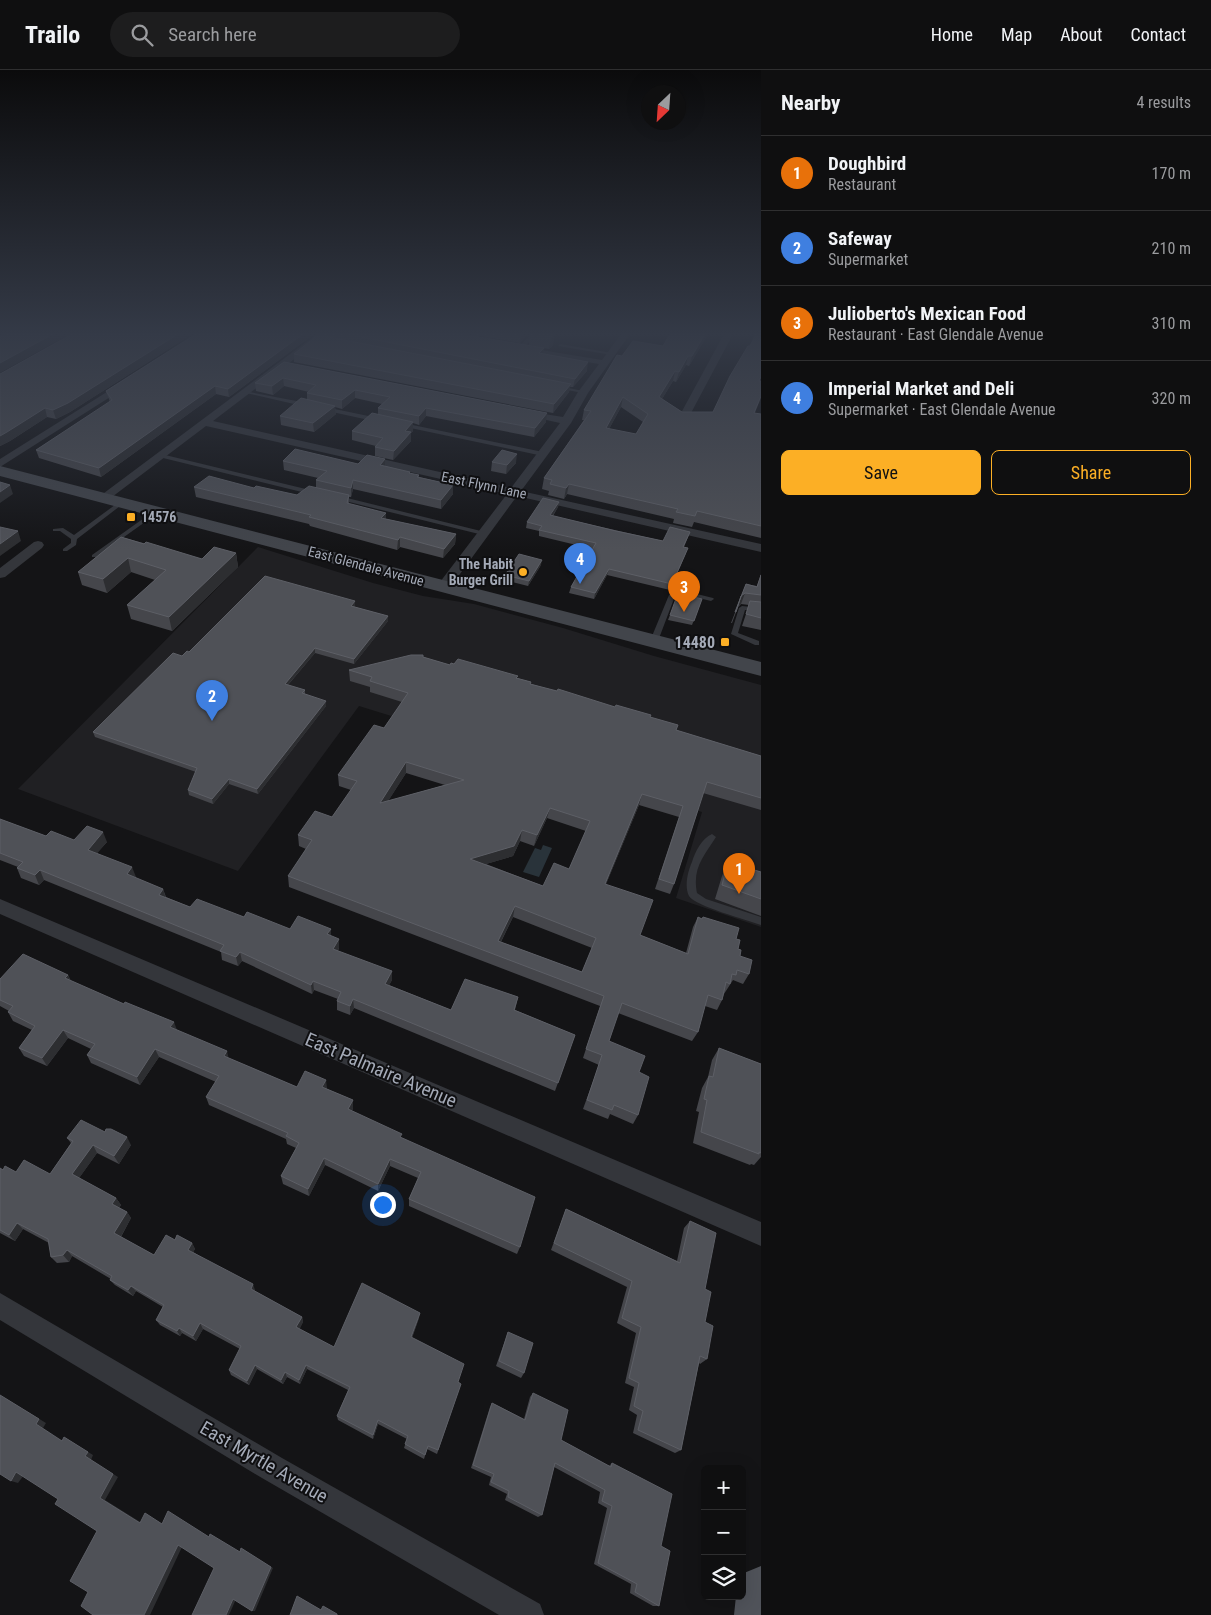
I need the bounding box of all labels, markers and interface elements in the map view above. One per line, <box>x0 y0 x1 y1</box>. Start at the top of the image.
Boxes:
search box <box>110 12 460 57</box>
text: Trailo <box>25 21 80 49</box>
icon: search <box>128 21 156 49</box>
text: Search here <box>168 23 257 46</box>
text: Home <box>931 24 973 45</box>
text: Map <box>1001 24 1032 45</box>
text: About <box>1060 24 1102 45</box>
text: Contact <box>1130 24 1186 45</box>
north arrow <box>641 85 686 130</box>
text: Nearby <box>781 91 840 115</box>
text: 4 results <box>1136 93 1191 112</box>
text: Doughbird <box>828 152 906 175</box>
text: 1 <box>793 164 801 183</box>
text: 170 m <box>1152 164 1191 183</box>
text: Restaurant <box>828 175 896 194</box>
text: Safeway <box>828 227 892 250</box>
text: 2 <box>793 239 801 258</box>
text: 210 m <box>1152 239 1191 258</box>
text: Supermarket <box>828 250 908 269</box>
text: Julioberto's Mexican Food <box>828 302 1026 325</box>
text: 3 <box>793 314 801 333</box>
text: 310 m <box>1152 314 1191 333</box>
text: Restaurant · East Glendale Avenue <box>828 325 1044 344</box>
text: Imperial Market and Deli <box>828 377 1014 400</box>
text: 4 <box>793 389 801 408</box>
text: 320 m <box>1152 389 1191 408</box>
text: Supermarket · East Glendale Avenue <box>828 400 1056 419</box>
button: Save <box>781 450 981 495</box>
button: Share <box>991 450 1191 495</box>
street label: East Flynn Lane <box>440 468 528 502</box>
place label: 14576 <box>141 509 176 525</box>
marker: 14576 <box>125 511 137 523</box>
street label: East Glendale Avenue <box>306 543 426 589</box>
pin: 4 <box>564 543 596 584</box>
place label: The Habit Burger Grill <box>449 556 513 588</box>
marker: The Habit Burger Grill <box>517 566 529 578</box>
pin: 3 <box>668 571 700 612</box>
place label: 14480 <box>675 633 715 652</box>
marker: 14480 <box>719 636 731 648</box>
pin: 2 <box>196 680 228 721</box>
pin: 1 <box>723 853 755 894</box>
street label: East Palmaire Avenue <box>302 1028 460 1112</box>
your location <box>370 1192 396 1218</box>
street label: East Myrtle Avenue <box>196 1416 332 1508</box>
map controls <box>701 1465 746 1600</box>
button: + <box>701 1465 746 1510</box>
button: − <box>701 1510 746 1555</box>
button: layers <box>701 1555 746 1600</box>

